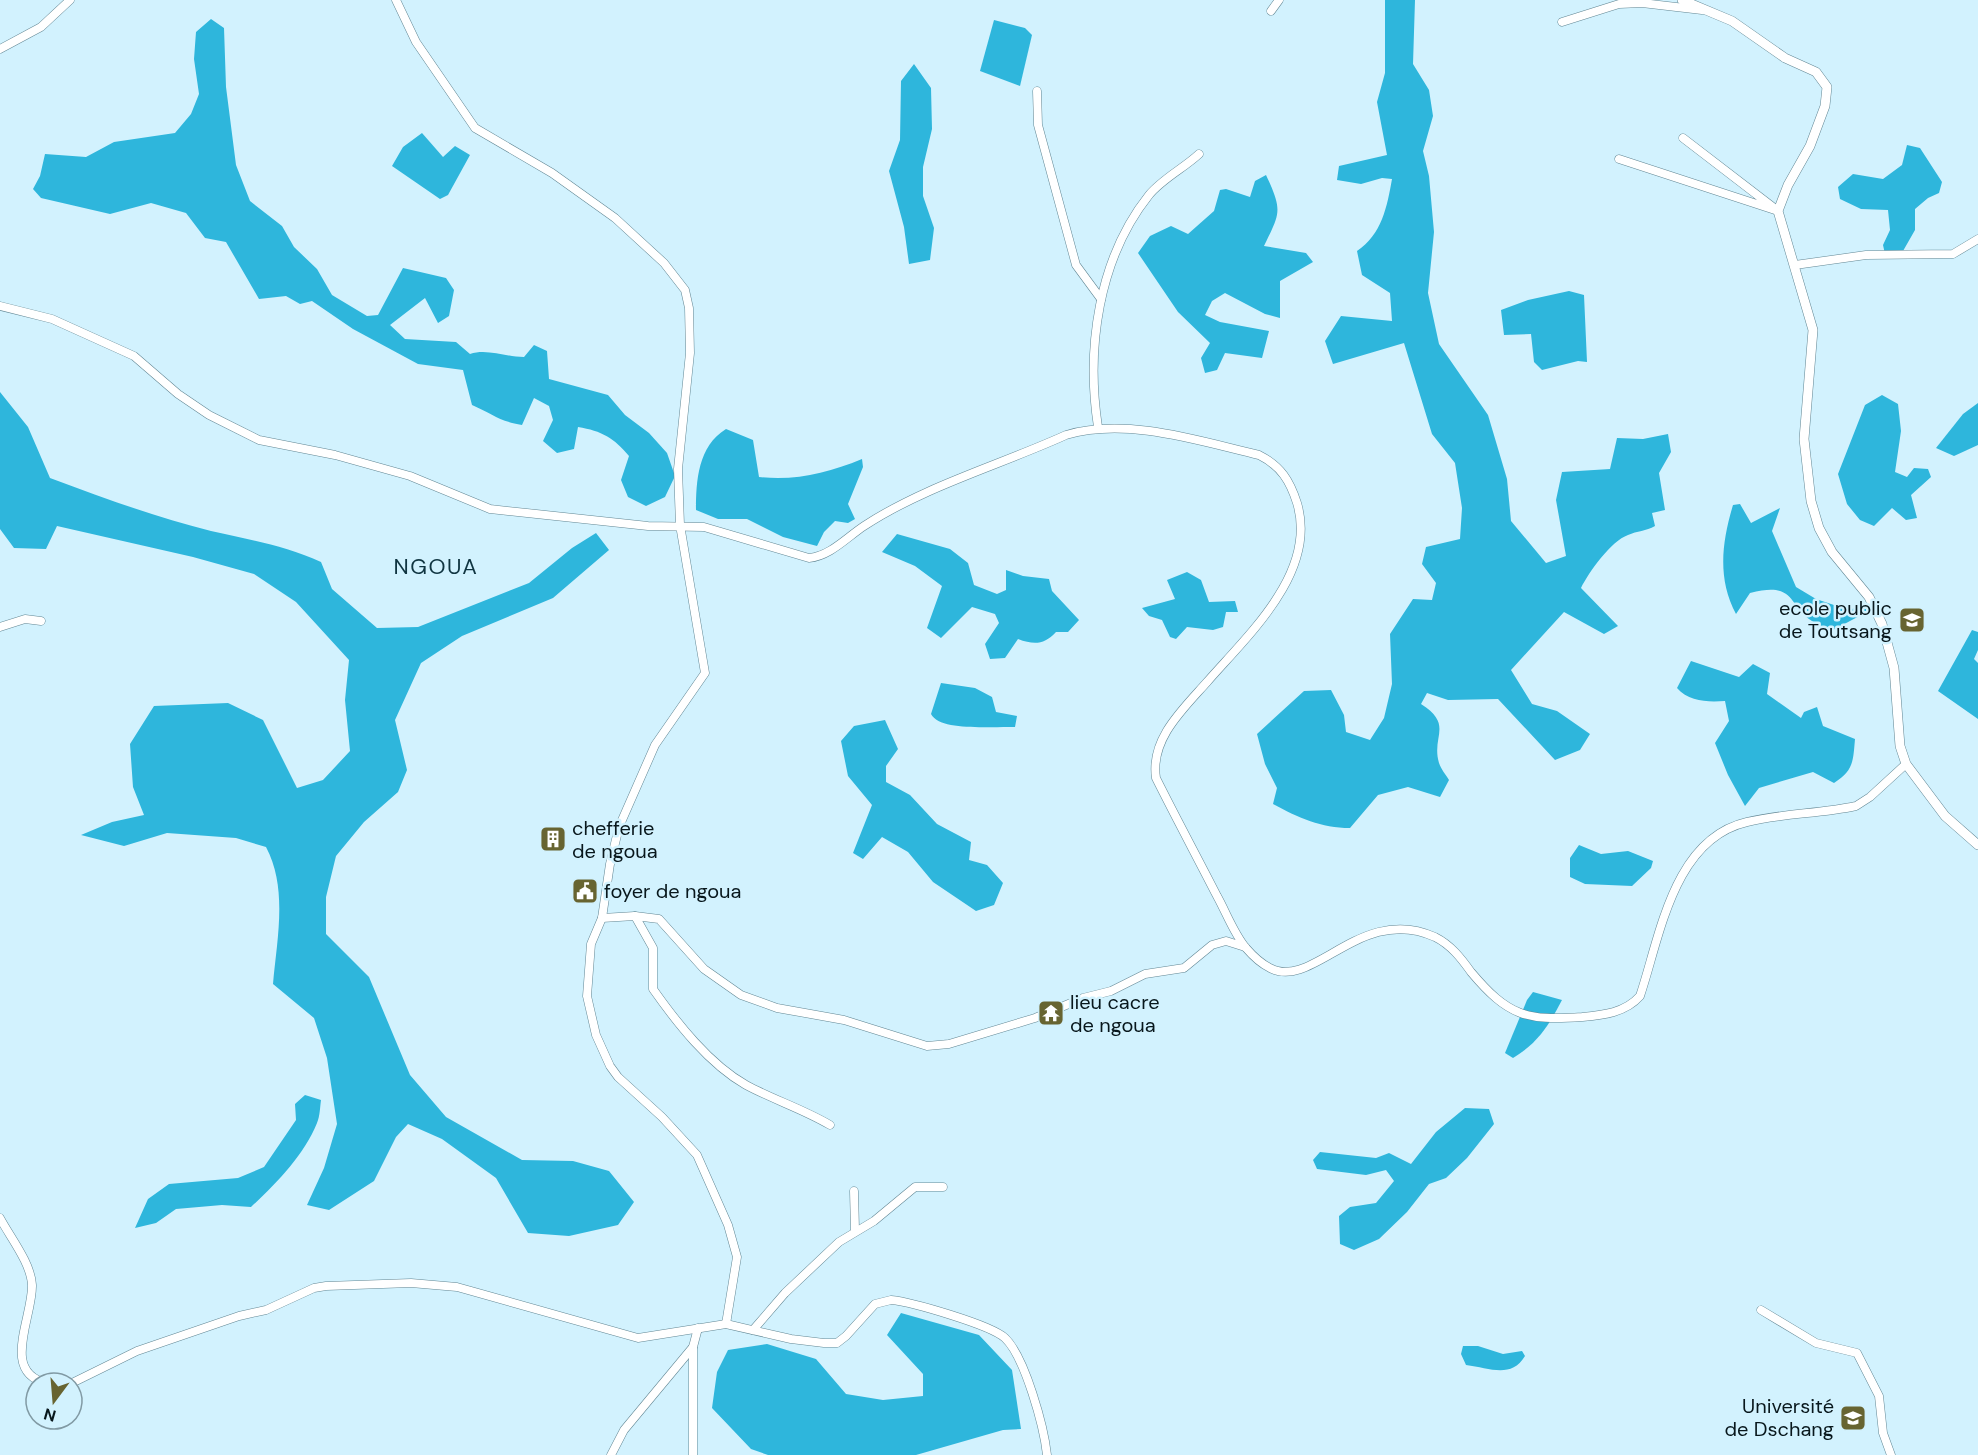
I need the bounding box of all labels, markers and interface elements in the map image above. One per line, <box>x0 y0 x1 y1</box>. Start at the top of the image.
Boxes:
district label: NGOUA <box>394 552 478 581</box>
place label: ecole public de Toutsang <box>1779 595 1892 644</box>
school or university icon: ecole public de Toutsang <box>1897 605 1927 635</box>
place label: chefferie de ngoua <box>572 815 658 864</box>
building icon: chefferie de ngoua <box>538 824 568 854</box>
public building icon: foyer de ngoua <box>570 876 600 906</box>
place label: foyer de ngoua <box>604 878 741 904</box>
place label: lieu cacre de ngoua <box>1070 989 1160 1038</box>
temple icon: lieu cacre de ngoua <box>1036 998 1066 1028</box>
north arrow <box>24 1371 84 1431</box>
place label: Université de Dschang <box>1725 1393 1834 1442</box>
text: N <box>41 1403 59 1427</box>
school or university icon: Université de Dschang <box>1838 1403 1868 1433</box>

